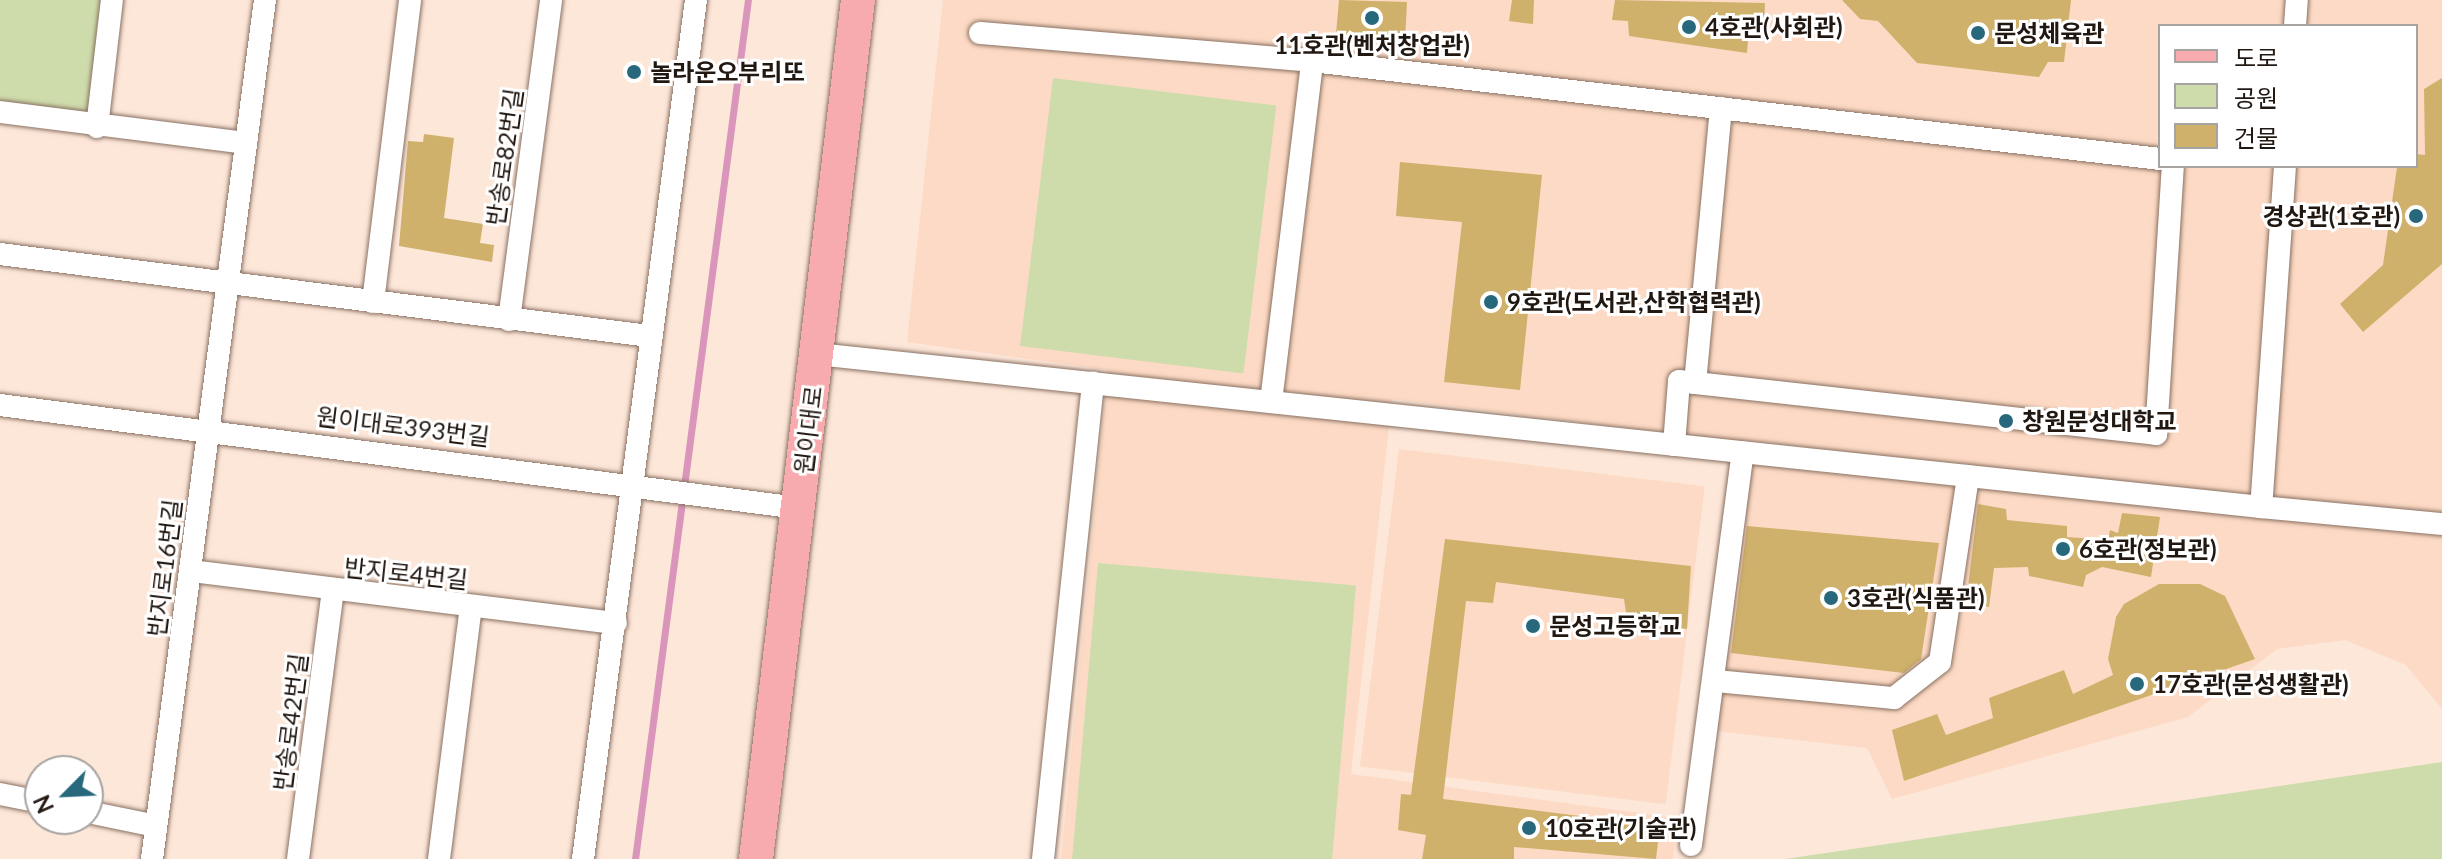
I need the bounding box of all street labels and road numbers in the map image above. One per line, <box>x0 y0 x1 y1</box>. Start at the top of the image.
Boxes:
street label: 반송로82번길 <box>480 87 528 227</box>
street label: 원이대로 <box>788 384 828 476</box>
street label: 원이대로393번길 <box>315 401 491 451</box>
street label: 반지로16번길 <box>141 498 187 638</box>
street label: 반지로4번길 <box>343 552 469 594</box>
street label: 반송로42번길 <box>267 652 313 792</box>

